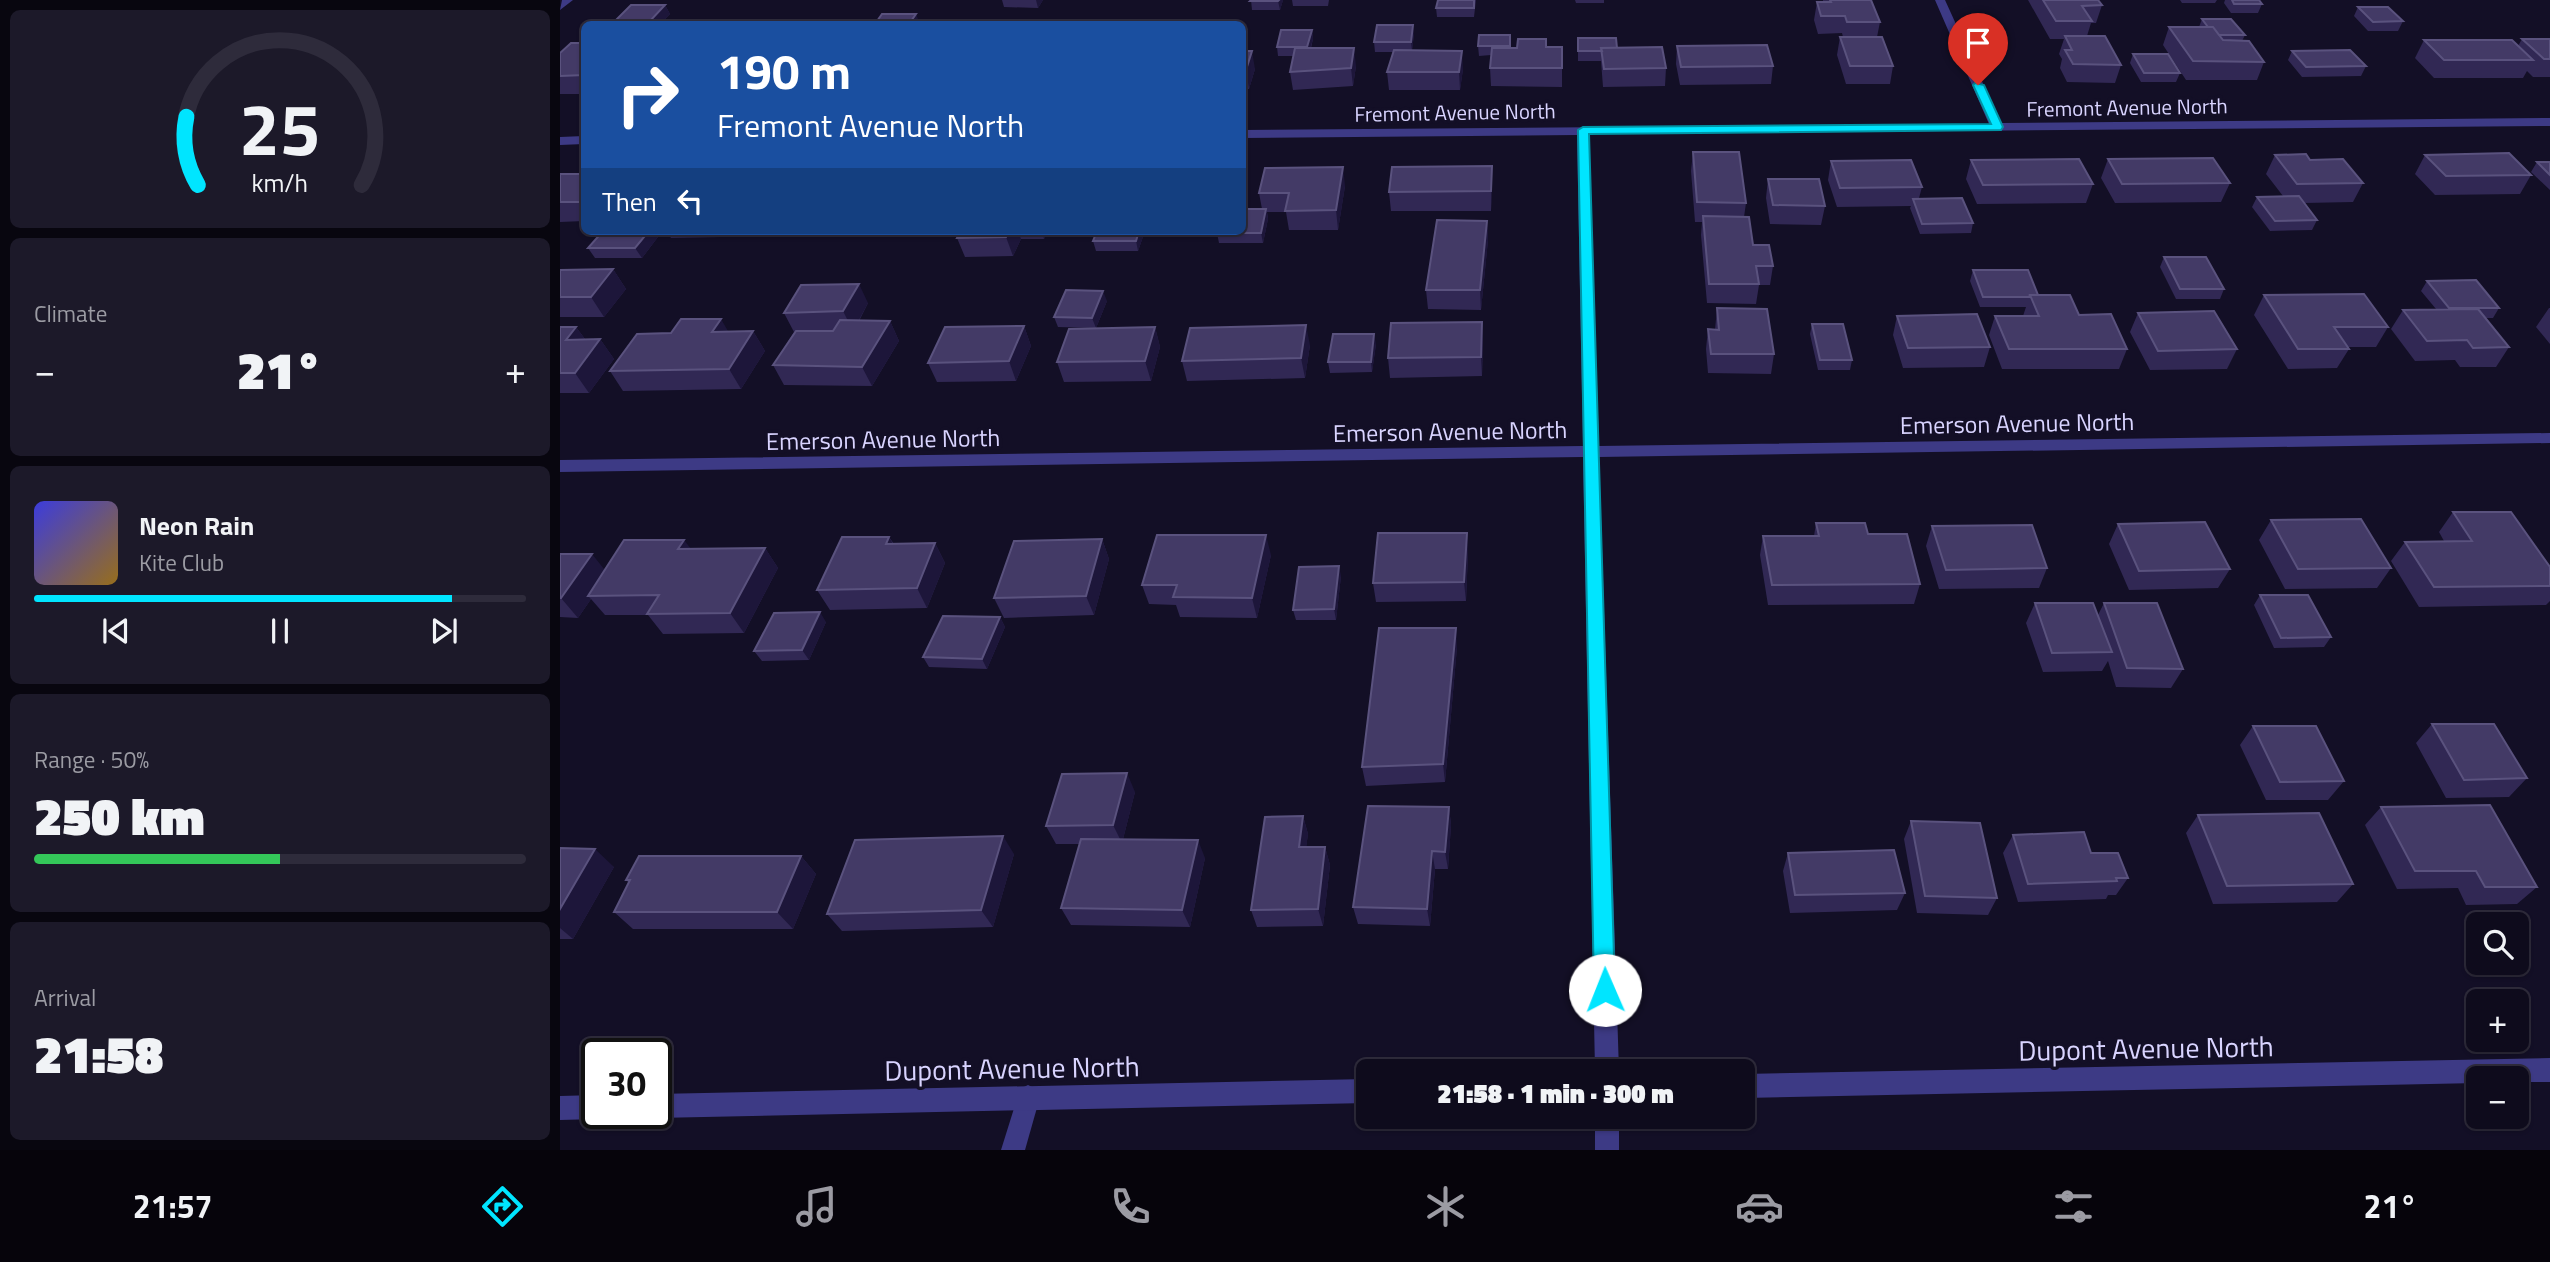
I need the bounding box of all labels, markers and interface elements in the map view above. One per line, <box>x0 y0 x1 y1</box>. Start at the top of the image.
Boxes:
pin <box>1948 13 2008 85</box>
icon: arrive <box>1959 24 1997 62</box>
text: 190 m <box>717 33 851 108</box>
icon: right <box>602 49 693 140</box>
text: 25 <box>239 73 321 183</box>
street label: Fremont Avenue North <box>2026 89 2228 125</box>
street label: Fremont Avenue North <box>1354 94 1556 130</box>
text: Fremont Avenue North <box>717 101 1024 149</box>
text: km/h <box>252 164 308 202</box>
text: Then <box>602 182 657 221</box>
icon: left <box>671 182 709 220</box>
text: Climate <box>34 296 107 331</box>
text: 21° <box>237 330 323 409</box>
text: − <box>34 341 55 399</box>
text: + <box>505 341 526 399</box>
street label: Emerson Avenue North <box>1899 403 2135 443</box>
street label: Emerson Avenue North <box>1332 411 1568 451</box>
street label: Emerson Avenue North <box>765 419 1001 459</box>
text: Neon Rain <box>139 506 254 545</box>
text: Kite Club <box>139 545 224 580</box>
icon: previous <box>97 612 135 650</box>
icon: pause <box>261 612 299 650</box>
icon: next <box>425 612 463 650</box>
text: Range · 50% <box>34 742 149 777</box>
text: 250 km <box>34 776 205 855</box>
map controls <box>2466 912 2529 1129</box>
button: search <box>2466 912 2529 975</box>
position arrow <box>1568 953 1642 1027</box>
text: Arrival <box>34 980 96 1015</box>
button: + <box>2466 989 2529 1052</box>
text: 21:58 <box>34 1014 163 1093</box>
street label: Dupont Avenue North <box>2018 1024 2274 1072</box>
speed limit sign: 30 <box>581 1038 672 1129</box>
street label: Dupont Avenue North <box>884 1044 1140 1092</box>
button: − <box>2466 1066 2529 1129</box>
text: 21:58 · 1 min · 300 m <box>1437 1074 1674 1113</box>
text: 21:57 <box>133 1182 213 1230</box>
icon: directions <box>478 1182 527 1231</box>
icon: music <box>792 1182 841 1231</box>
icon: phone <box>1106 1182 1155 1231</box>
icon: climate <box>1421 1182 1470 1231</box>
icon: car <box>1735 1182 1784 1231</box>
icon: filters <box>2049 1182 2098 1231</box>
text: 21° <box>2363 1182 2417 1230</box>

